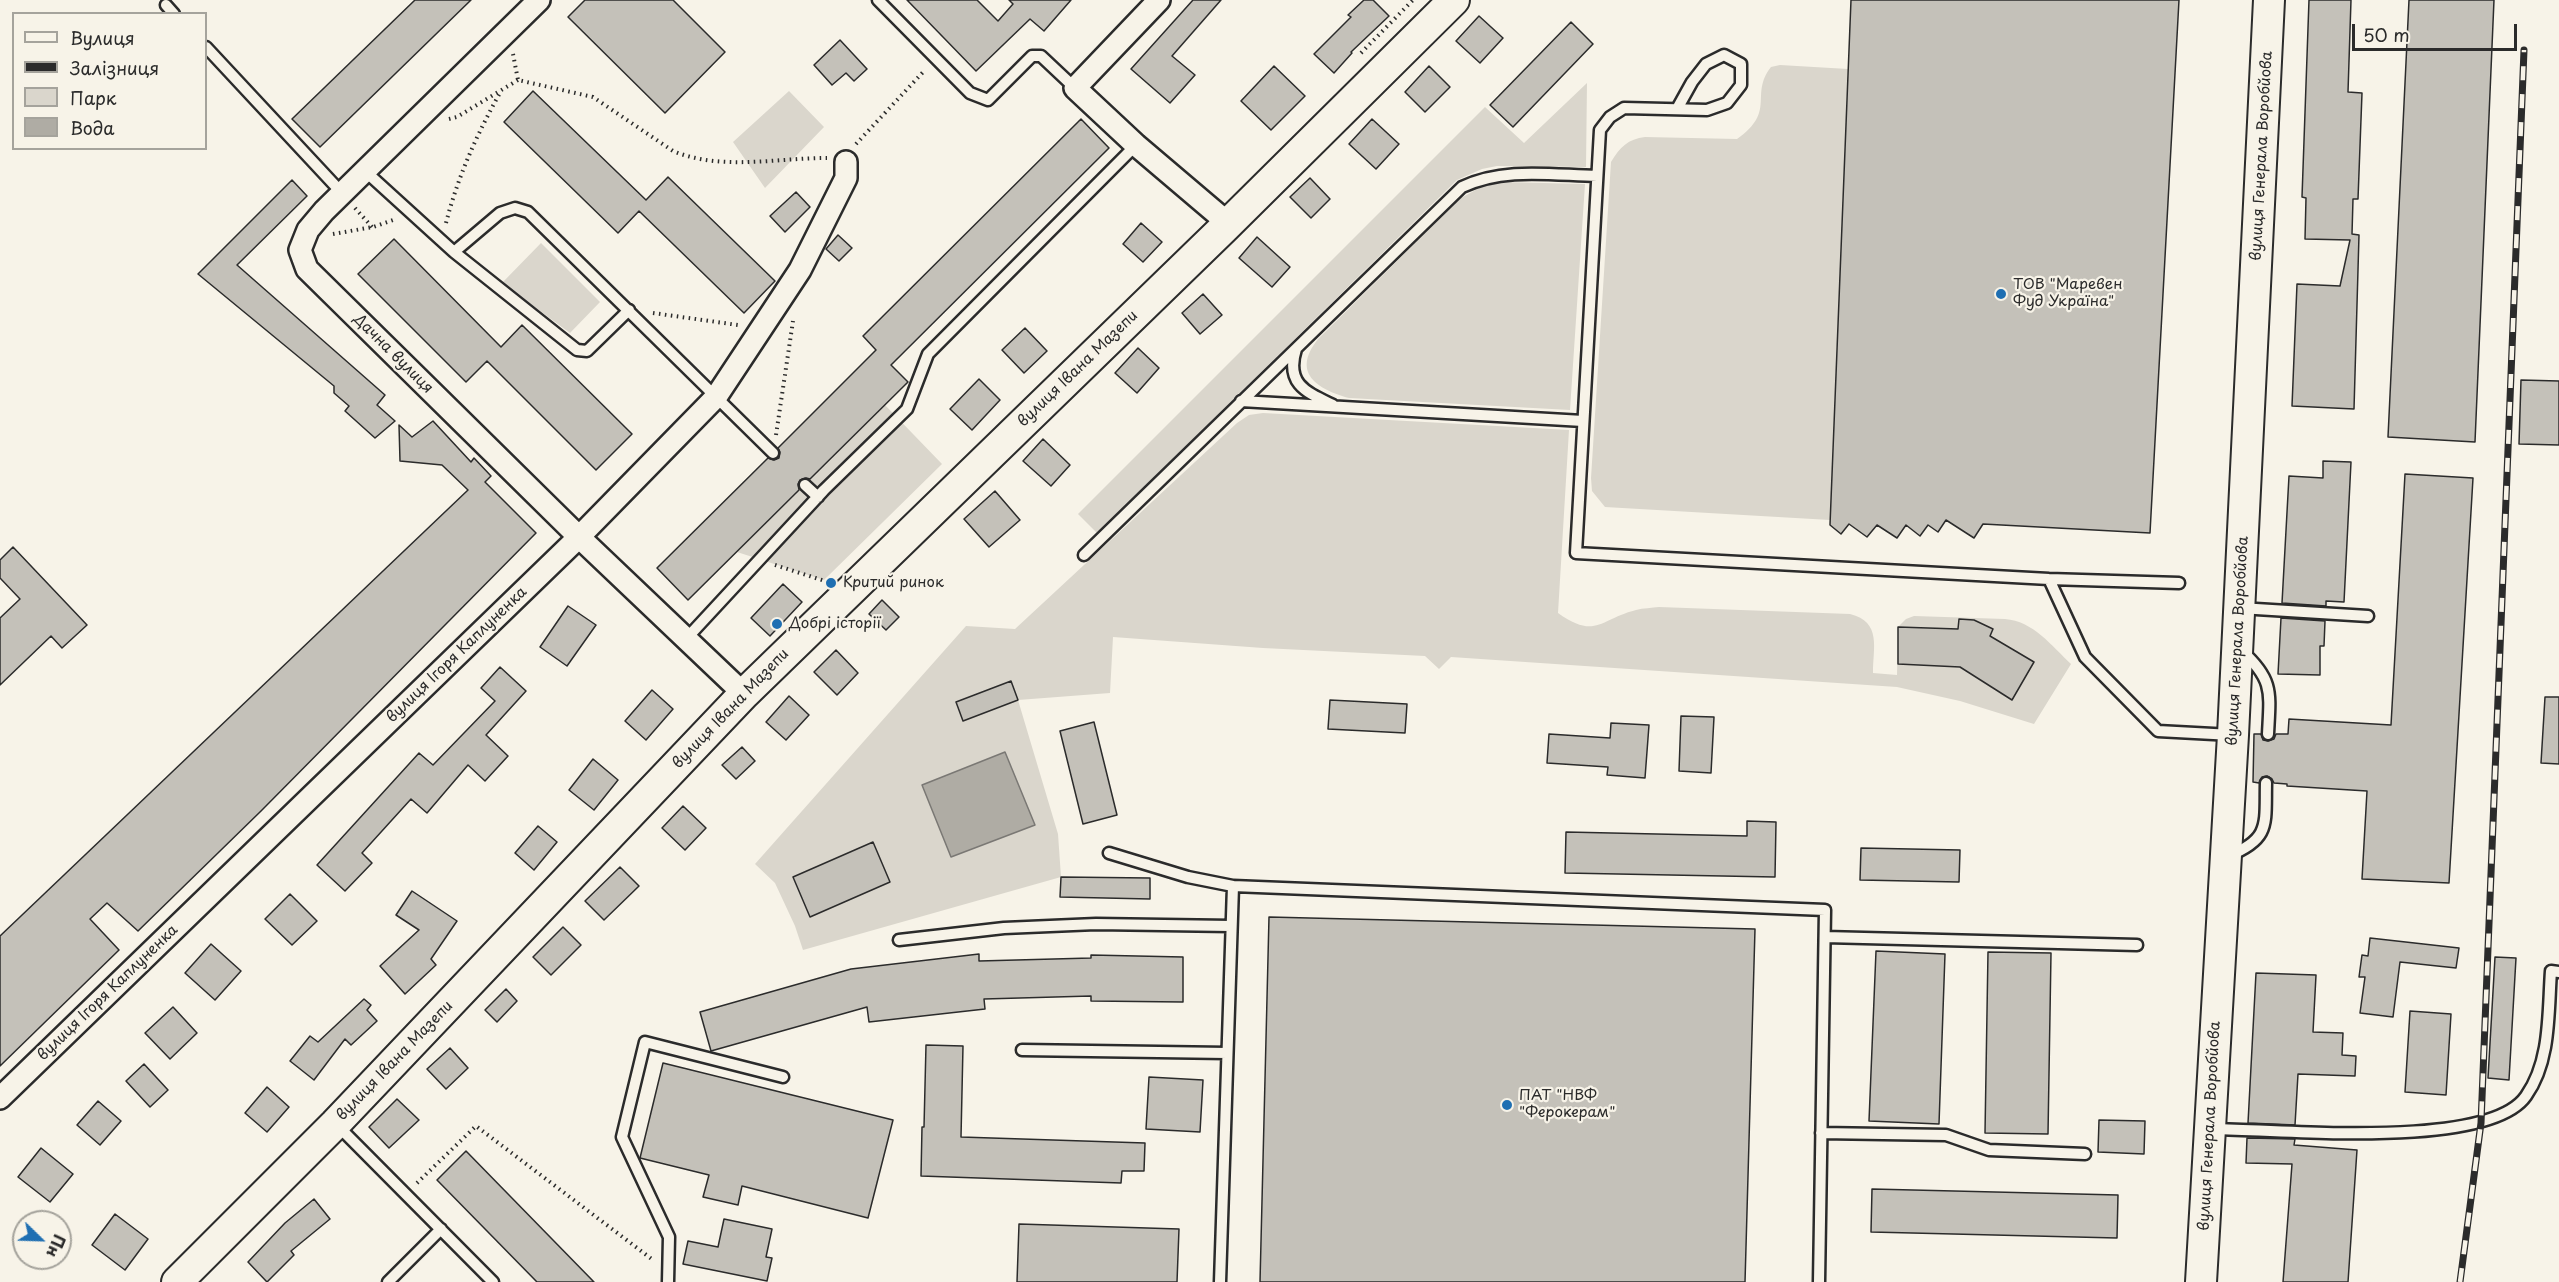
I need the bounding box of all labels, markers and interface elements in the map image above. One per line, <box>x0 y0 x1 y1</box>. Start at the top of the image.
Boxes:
legend <box>12 12 207 150</box>
scale bar <box>2355 12 2520 50</box>
text: 50 m <box>2363 21 2410 48</box>
text: Вулиця <box>70 24 135 51</box>
street label: вулиця Генерала Воробйова <box>2248 51 2276 261</box>
text: Залізниця <box>70 54 159 81</box>
text: Парк <box>70 84 116 111</box>
text: Вода <box>70 114 115 141</box>
place label: ТОВ "Маревен Фуд Україна" <box>2013 276 2123 311</box>
marker: ТОВ "Маревен Фуд Україна" <box>1994 287 2008 301</box>
street label: вулиця Івана Мазепи <box>1014 307 1142 431</box>
street label: Дачна вулиця <box>350 311 436 397</box>
street label: вулиця Генерала Воробйова <box>2224 536 2252 746</box>
place label: Критий ринок <box>843 574 944 592</box>
marker: Критий ринок <box>824 576 838 590</box>
street label: вулиця Ігоря Каплуненка <box>383 583 531 727</box>
place label: Добрі історії <box>789 615 881 633</box>
marker: Добрі історії <box>770 617 784 631</box>
street label: вулиця Івана Мазепи <box>669 645 793 773</box>
street label: вулиця Ігоря Каплуненка <box>34 921 182 1065</box>
street label: вулиця Івана Мазепи <box>333 997 457 1125</box>
street label: вулиця Генерала Воробйова <box>2196 1021 2224 1231</box>
place label: ПАТ "НВФ "Ферокерам" <box>1519 1087 1615 1122</box>
marker: ПАТ "НВФ "Ферокерам" <box>1500 1098 1514 1112</box>
north arrow <box>12 1210 72 1270</box>
text: Пн <box>41 1231 72 1262</box>

